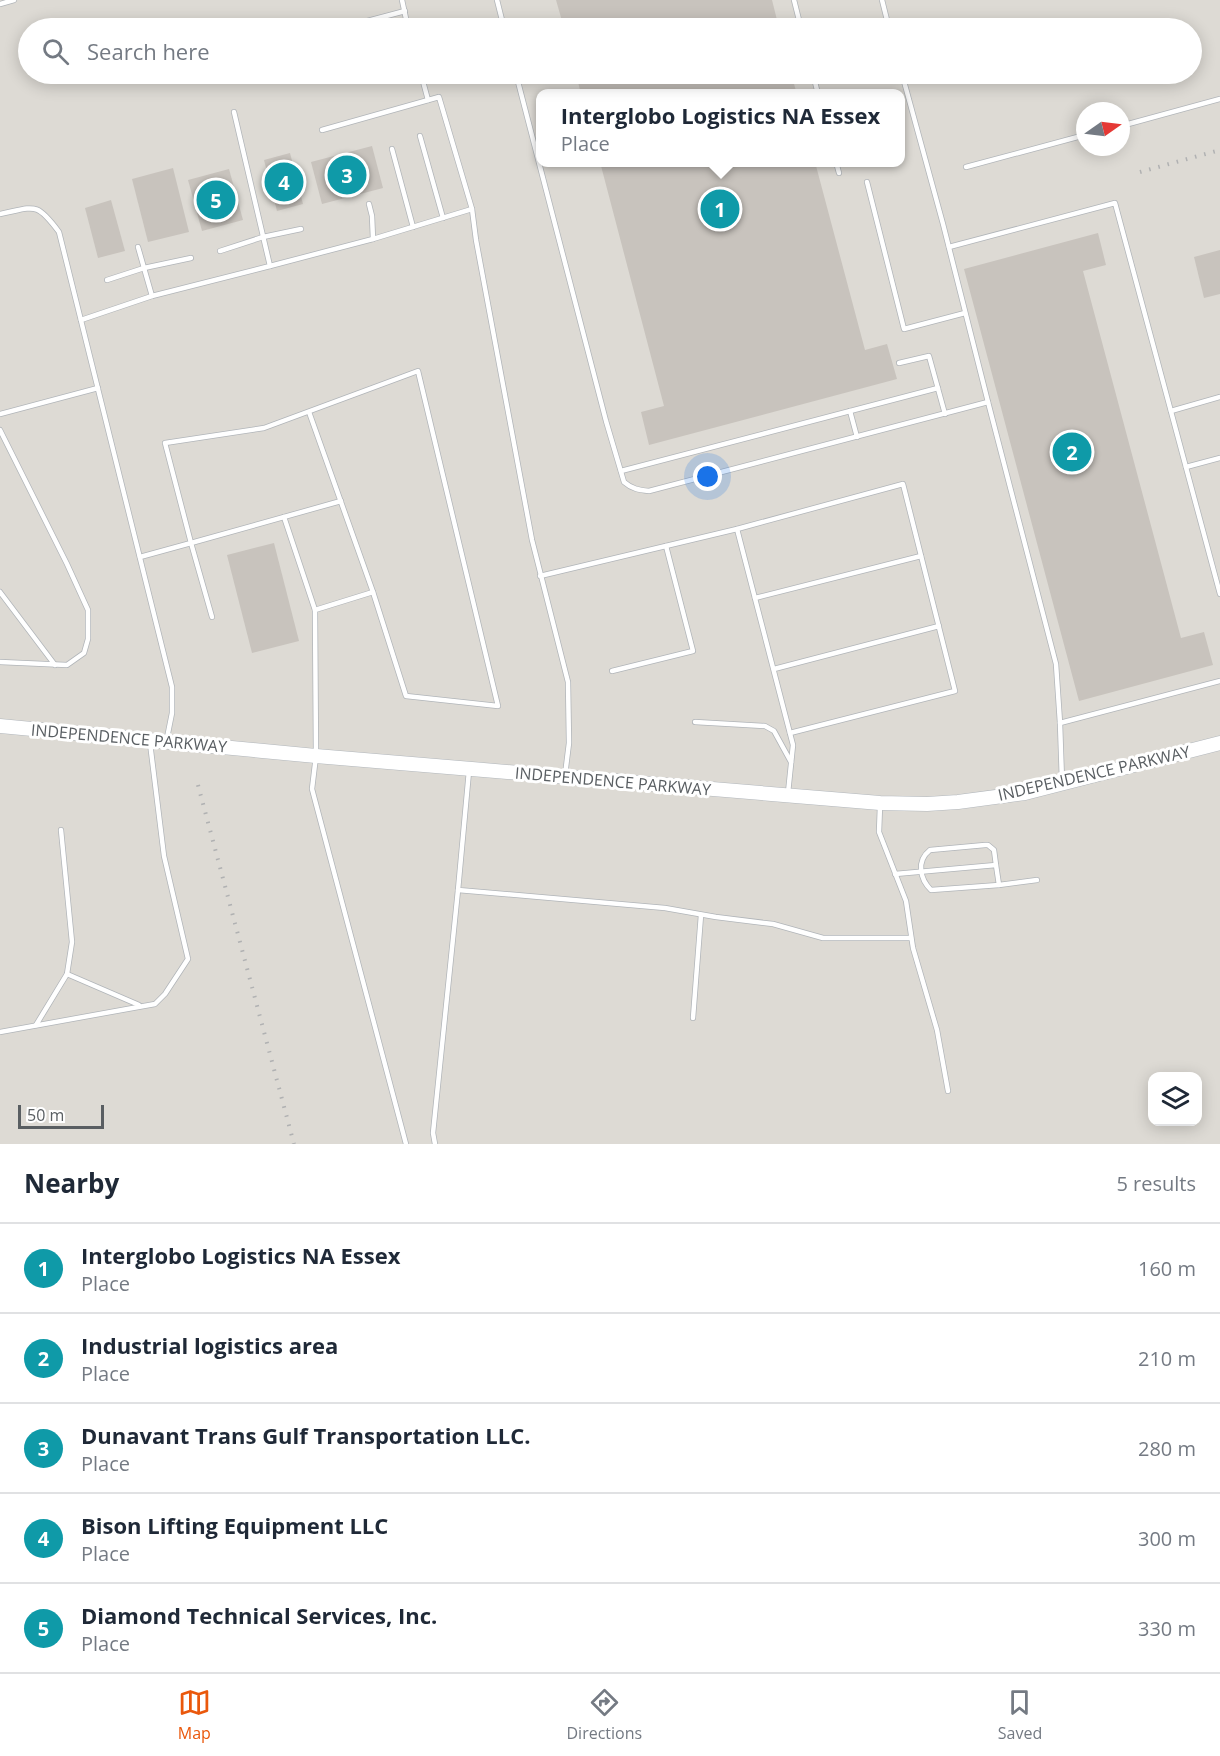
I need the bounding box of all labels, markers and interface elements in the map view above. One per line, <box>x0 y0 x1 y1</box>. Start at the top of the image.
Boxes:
search box <box>18 18 1202 84</box>
icon: search <box>39 35 72 68</box>
text: Search here <box>87 36 210 66</box>
popup <box>536 89 905 167</box>
text: Interglobo Logistics NA Essex <box>561 100 880 130</box>
north arrow <box>1076 102 1130 156</box>
text: Place <box>561 130 610 157</box>
pin: 3 <box>328 152 366 198</box>
pin: 4 <box>264 160 304 204</box>
pin: 5 <box>196 178 236 222</box>
pin: 1 <box>700 186 740 232</box>
pin: 2 <box>1052 430 1092 474</box>
your location <box>693 462 722 491</box>
street label: INDEPENDENCE PARKWAY <box>30 718 228 758</box>
street label: INDEPENDENCE PARKWAY <box>996 740 1192 806</box>
street label: INDEPENDENCE PARKWAY <box>514 761 712 801</box>
map controls <box>1148 1072 1202 1126</box>
button: layers <box>1148 1072 1202 1126</box>
scale bar <box>18 1102 104 1130</box>
text: 50 m <box>27 1104 64 1126</box>
text: Nearby <box>24 1165 119 1201</box>
text: 5 results <box>1116 1170 1196 1197</box>
text: Interglobo Logistics NA Essex <box>81 1240 400 1270</box>
text: 1 <box>38 1255 49 1282</box>
text: 160 m <box>1138 1255 1196 1282</box>
text: Place <box>81 1270 130 1297</box>
text: Industrial logistics area <box>81 1330 338 1360</box>
text: 2 <box>38 1345 49 1372</box>
text: 210 m <box>1138 1345 1196 1372</box>
text: Place <box>81 1360 130 1387</box>
text: Dunavant Trans Gulf Transportation LLC. <box>81 1420 530 1450</box>
text: 3 <box>38 1435 49 1462</box>
text: 280 m <box>1138 1435 1196 1462</box>
text: Place <box>81 1450 130 1477</box>
text: Bison Lifting Equipment LLC <box>81 1510 388 1540</box>
text: 4 <box>38 1525 49 1552</box>
text: 300 m <box>1138 1525 1196 1552</box>
text: Place <box>81 1540 130 1567</box>
text: Diamond Technical Services, Inc. <box>81 1600 437 1630</box>
text: 5 <box>38 1615 49 1642</box>
text: 330 m <box>1138 1615 1196 1642</box>
text: Place <box>81 1630 130 1657</box>
tab: Map <box>178 1686 211 1744</box>
tab: Directions <box>566 1686 642 1744</box>
tab: Saved <box>998 1686 1042 1744</box>

